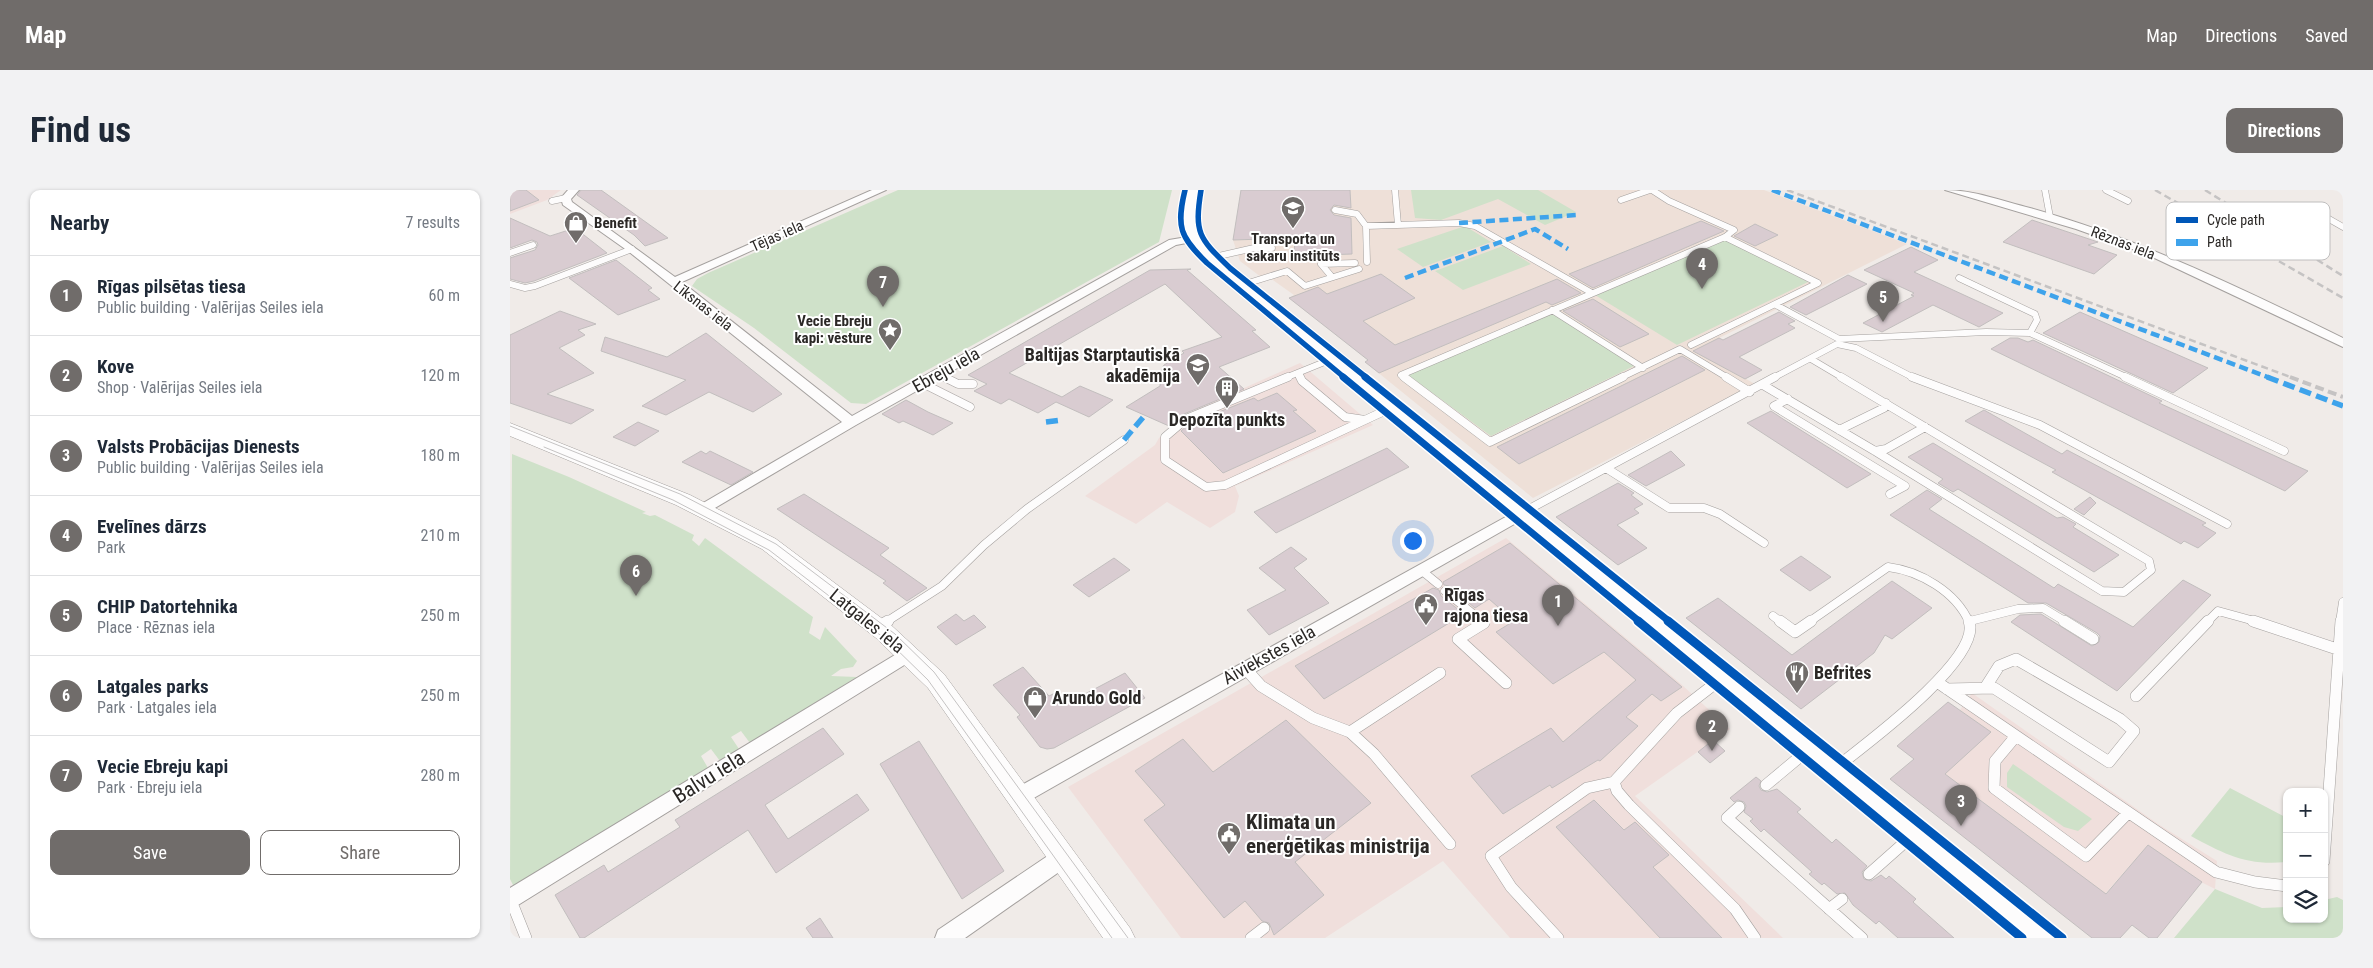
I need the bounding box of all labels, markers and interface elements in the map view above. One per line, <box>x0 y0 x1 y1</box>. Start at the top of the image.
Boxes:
text: Map <box>25 21 66 49</box>
text: Map <box>2146 25 2177 46</box>
text: Directions <box>2205 25 2277 46</box>
text: Saved <box>2305 25 2348 46</box>
button: Directions <box>2226 108 2343 153</box>
text: Find us <box>30 110 131 151</box>
school or university icon: Transporta un sakaru institūts <box>1280 195 1306 229</box>
legend <box>2166 202 2330 260</box>
shop icon: Benefit <box>563 210 589 244</box>
text: Nearby <box>50 211 109 235</box>
text: Cycle path <box>2207 212 2265 228</box>
text: 7 results <box>405 213 460 232</box>
place label: Benefit <box>594 214 637 232</box>
street label: Tējas iela <box>748 216 806 256</box>
street label: Rēznas iela <box>2088 223 2158 263</box>
place label: Transporta un sakaru institūts <box>1246 230 1340 265</box>
text: Path <box>2207 234 2232 250</box>
pin: 4 <box>1686 248 1718 289</box>
pin: 7 <box>867 266 899 307</box>
text: Rīgas pilsētas tiesa <box>97 275 246 298</box>
street label: Līksnas iela <box>670 277 736 335</box>
pin: 5 <box>1867 281 1899 322</box>
text: 1 <box>62 286 70 305</box>
text: 60 m <box>428 286 460 305</box>
text: Public building · Valērijas Seiles iela <box>97 298 324 317</box>
place label: Vecie Ebreju kapi: vēsture <box>794 312 872 347</box>
place icon: Vecie Ebreju kapi: vēsture <box>877 317 903 351</box>
street label: Ebreju iela <box>908 342 983 397</box>
place label: Baltijas Starptautiskā akadēmija <box>1025 344 1180 386</box>
school or university icon: Baltijas Starptautiskā akadēmija <box>1185 352 1211 386</box>
text: Kove <box>97 355 134 378</box>
text: 2 <box>62 366 70 385</box>
text: 120 m <box>421 366 460 385</box>
building icon: Depozīta punkts <box>1214 375 1240 409</box>
text: Shop · Valērijas Seiles iela <box>97 378 263 397</box>
place label: Depozīta punkts <box>1169 409 1285 430</box>
text: Valsts Probācijas Dienests <box>97 435 300 458</box>
text: 3 <box>62 446 70 465</box>
text: 180 m <box>421 446 460 465</box>
text: Public building · Valērijas Seiles iela <box>97 458 324 477</box>
text: Evelīnes dārzs <box>97 515 207 538</box>
text: 4 <box>62 526 70 545</box>
text: 210 m <box>421 526 460 545</box>
your location <box>1400 528 1426 554</box>
text: Park <box>97 538 126 557</box>
pin: 6 <box>620 555 652 596</box>
street label: Latgales iela <box>826 584 909 657</box>
place label: Rīgas rajona tiesa <box>1444 584 1528 626</box>
pin: 1 <box>1542 585 1574 626</box>
public building icon: Rīgas rajona tiesa <box>1413 592 1439 626</box>
text: CHIP Datortehnika <box>97 595 238 618</box>
text: 5 <box>62 606 70 625</box>
text: 250 m <box>421 606 460 625</box>
text: Place · Rēznas iela <box>97 618 215 637</box>
street label: Aiviekstes iela <box>1219 621 1319 689</box>
restaurant icon: Befrites <box>1784 660 1810 694</box>
place label: Befrites <box>1814 662 1871 683</box>
text: Latgales parks <box>97 675 209 698</box>
shop icon: Arundo Gold <box>1022 685 1048 719</box>
text: 6 <box>62 686 70 705</box>
text: 250 m <box>421 686 460 705</box>
place label: Arundo Gold <box>1052 687 1141 708</box>
text: Park · Latgales iela <box>97 698 217 717</box>
pin: 2 <box>1696 710 1728 751</box>
street label: Balvu iela <box>669 746 749 808</box>
text: Vecie Ebreju kapi <box>97 755 228 778</box>
text: 7 <box>62 766 70 785</box>
text: 280 m <box>421 766 460 785</box>
text: Park · Ebreju iela <box>97 778 202 797</box>
pin: 3 <box>1945 785 1977 826</box>
map controls <box>2283 788 2328 923</box>
button: + <box>2283 788 2328 833</box>
place label: Klimata un enerģētikas ministrija <box>1246 810 1430 858</box>
public building icon: Klimata un enerģētikas ministrija <box>1216 821 1242 855</box>
button: Save <box>50 830 250 875</box>
button: Share <box>260 830 460 875</box>
button: − <box>2283 833 2328 878</box>
button: layers <box>2283 878 2328 923</box>

